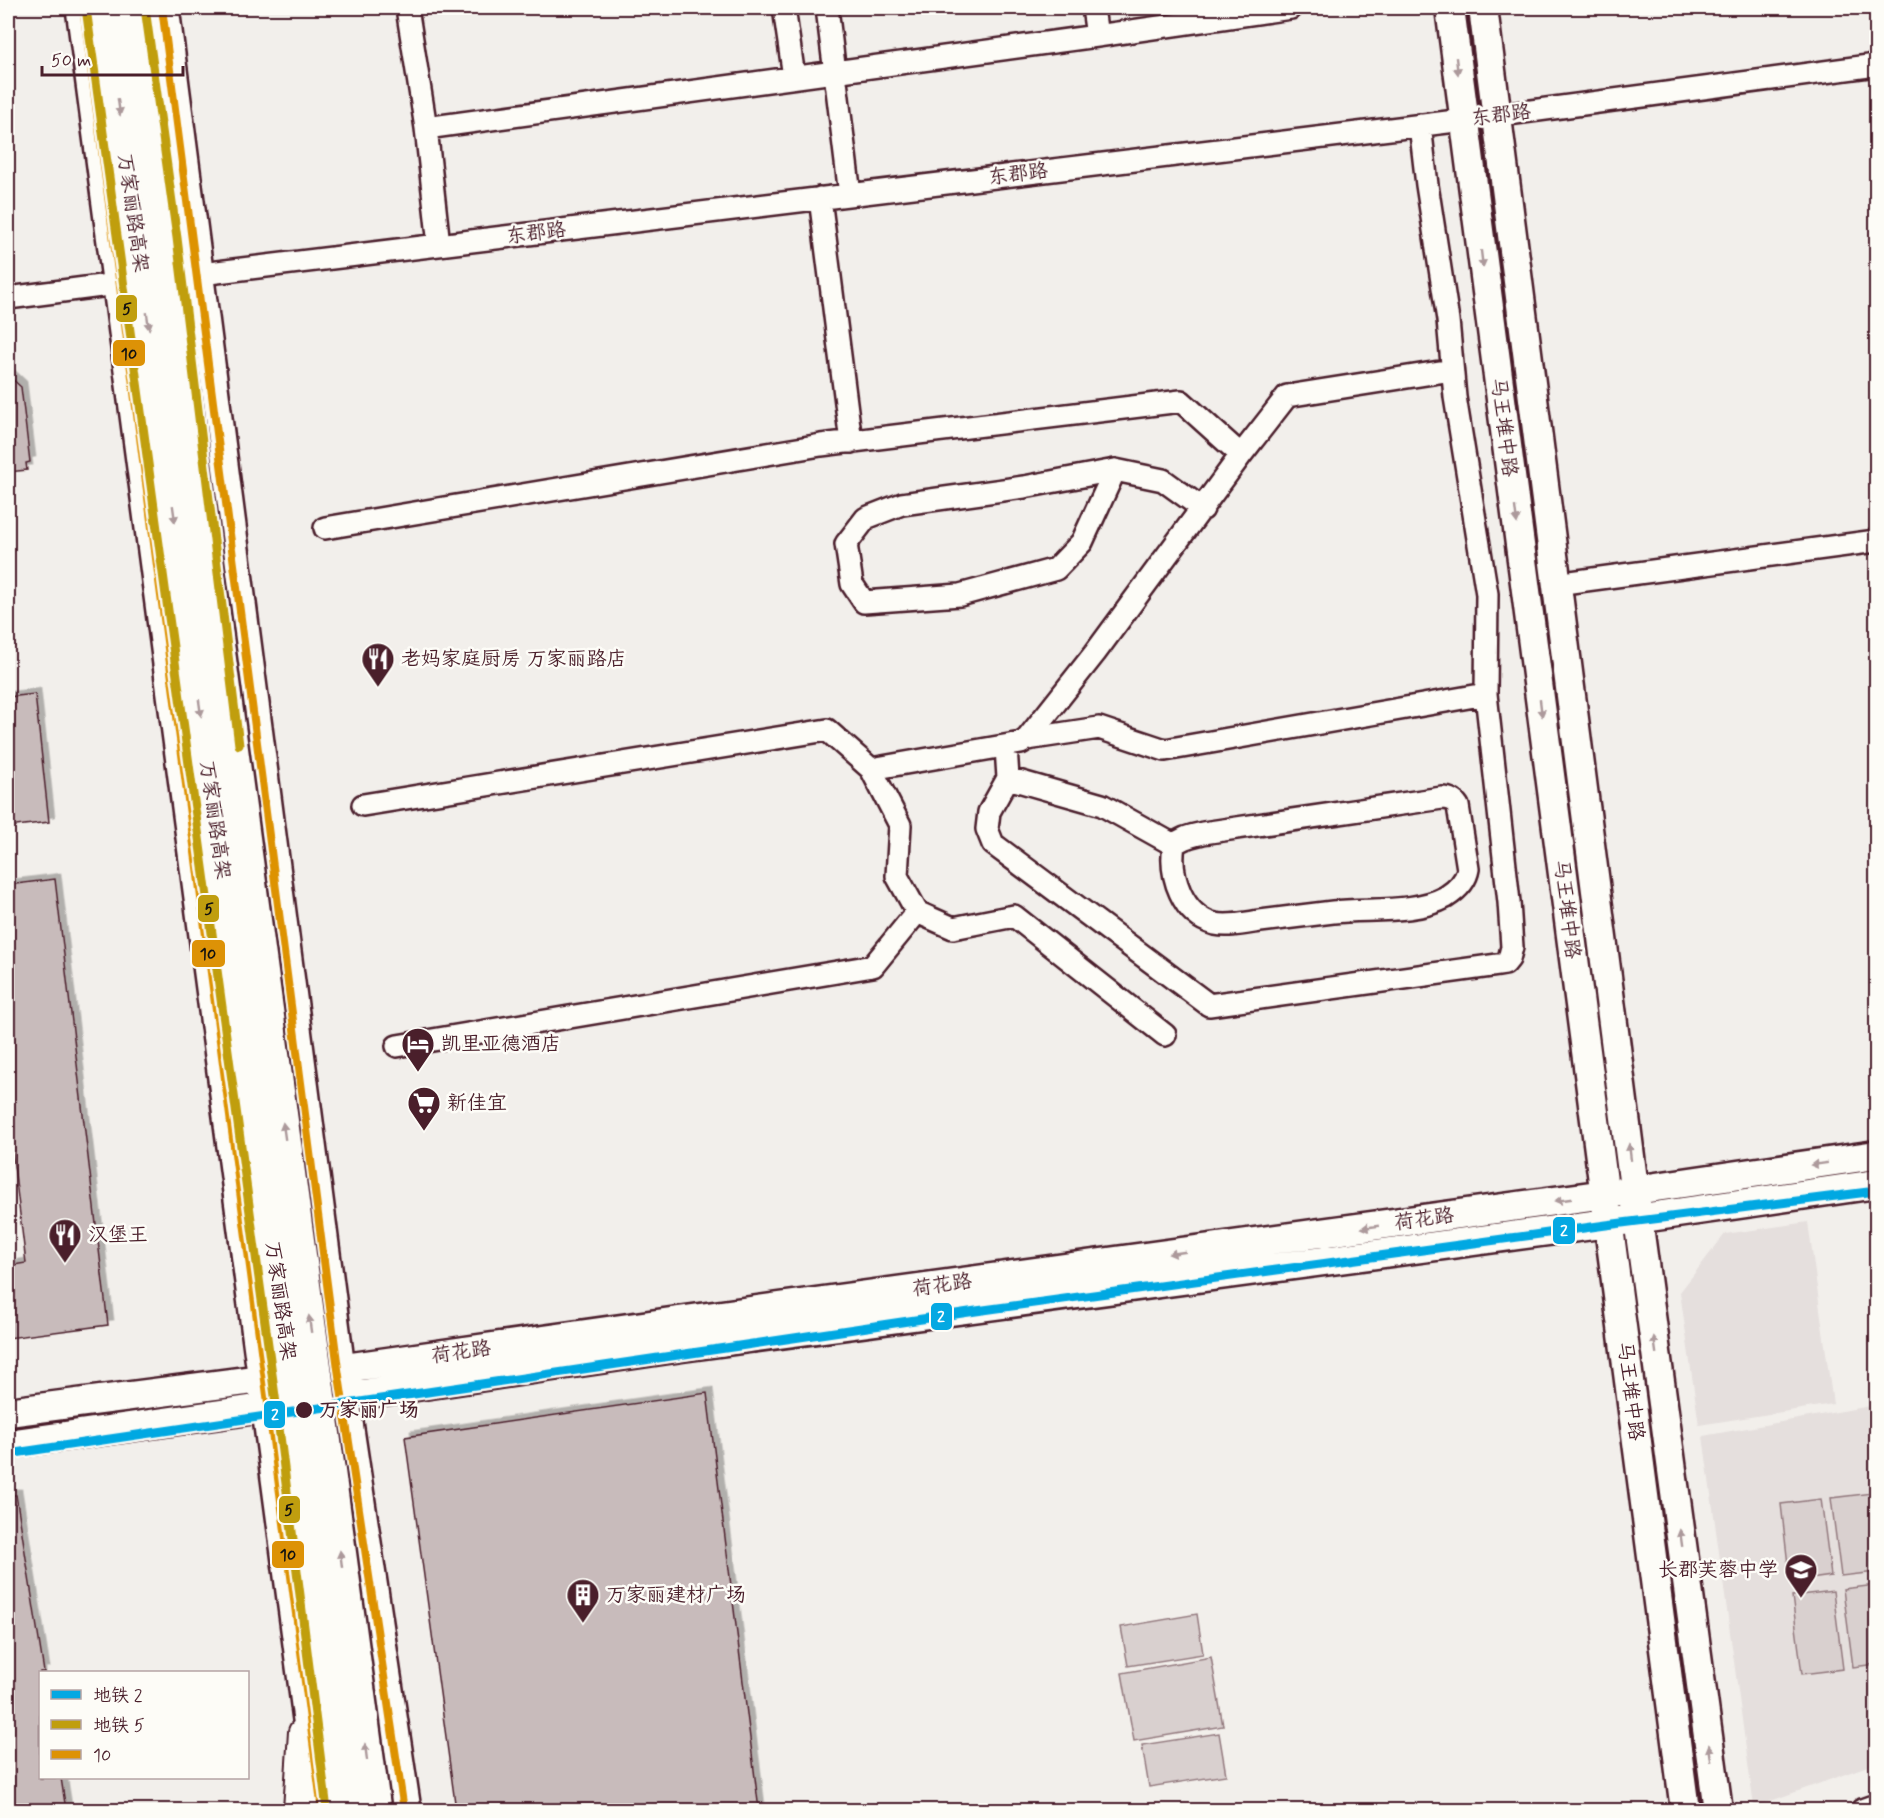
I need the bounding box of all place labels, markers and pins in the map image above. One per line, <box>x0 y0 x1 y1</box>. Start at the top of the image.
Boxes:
restaurant icon: 老妈家庭厨房 万家丽路店 <box>360 641 396 688</box>
place label: 老妈家庭厨房 万家丽路店 <box>401 646 626 673</box>
hotel icon: 凯里亚德酒店 <box>400 1026 436 1073</box>
place label: 凯里亚德酒店 <box>441 1031 561 1058</box>
supermarket icon: 新佳宜 <box>406 1085 442 1132</box>
place label: 新佳宜 <box>447 1090 507 1117</box>
restaurant icon: 汉堡王 <box>47 1217 83 1264</box>
place label: 汉堡王 <box>88 1222 148 1249</box>
place label: 万家丽广场 <box>319 1397 419 1424</box>
marker: 万家丽广场 <box>294 1400 314 1420</box>
school or university icon: 长郡芙蓉中学 <box>1783 1552 1819 1599</box>
place label: 长郡芙蓉中学 <box>1658 1557 1778 1584</box>
building icon: 万家丽建材广场 <box>565 1577 601 1624</box>
place label: 万家丽建材广场 <box>606 1582 746 1609</box>

